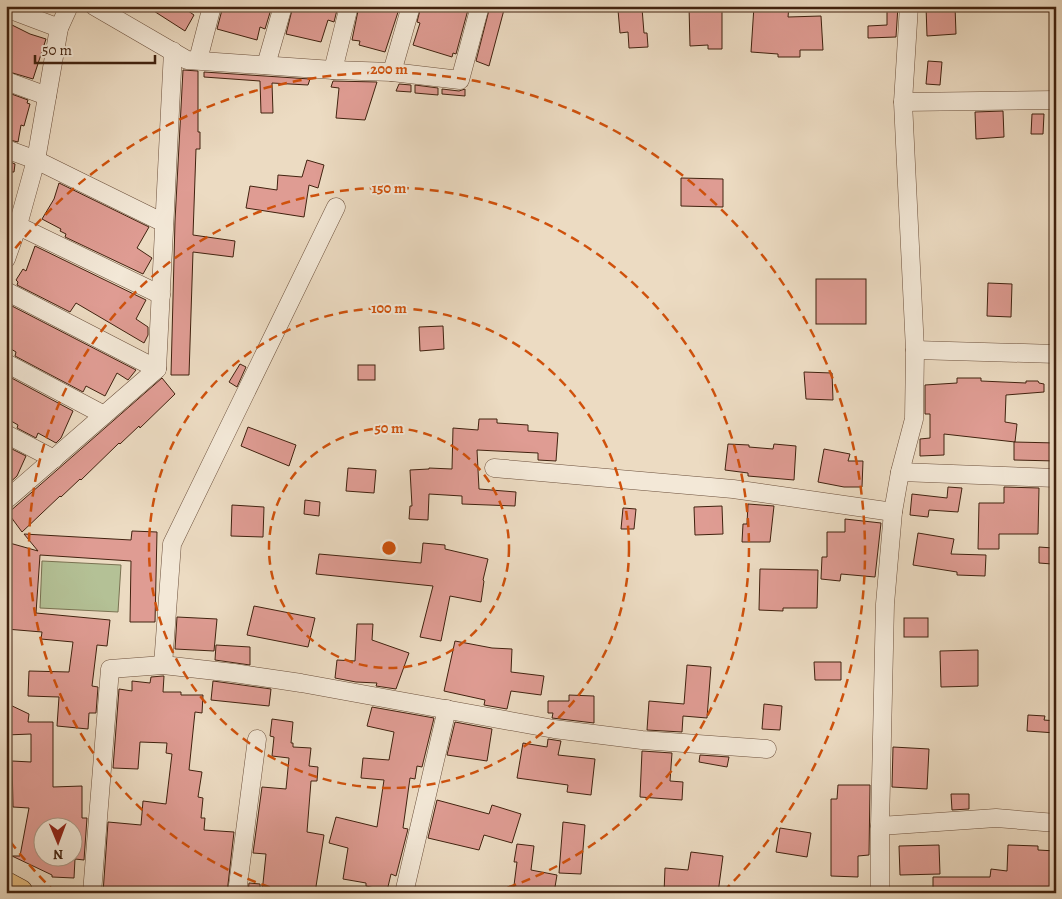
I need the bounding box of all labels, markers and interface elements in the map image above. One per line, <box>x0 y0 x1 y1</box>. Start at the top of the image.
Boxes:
scale bar <box>35 32 155 64</box>
text: 50 m <box>42 40 72 60</box>
text: 200 m <box>370 59 408 79</box>
text: 150 m <box>372 178 407 198</box>
text: 100 m <box>371 298 407 318</box>
text: 50 m <box>374 418 404 438</box>
centre of rings <box>380 539 398 557</box>
north arrow <box>32 816 82 866</box>
text: N <box>53 845 63 864</box>

